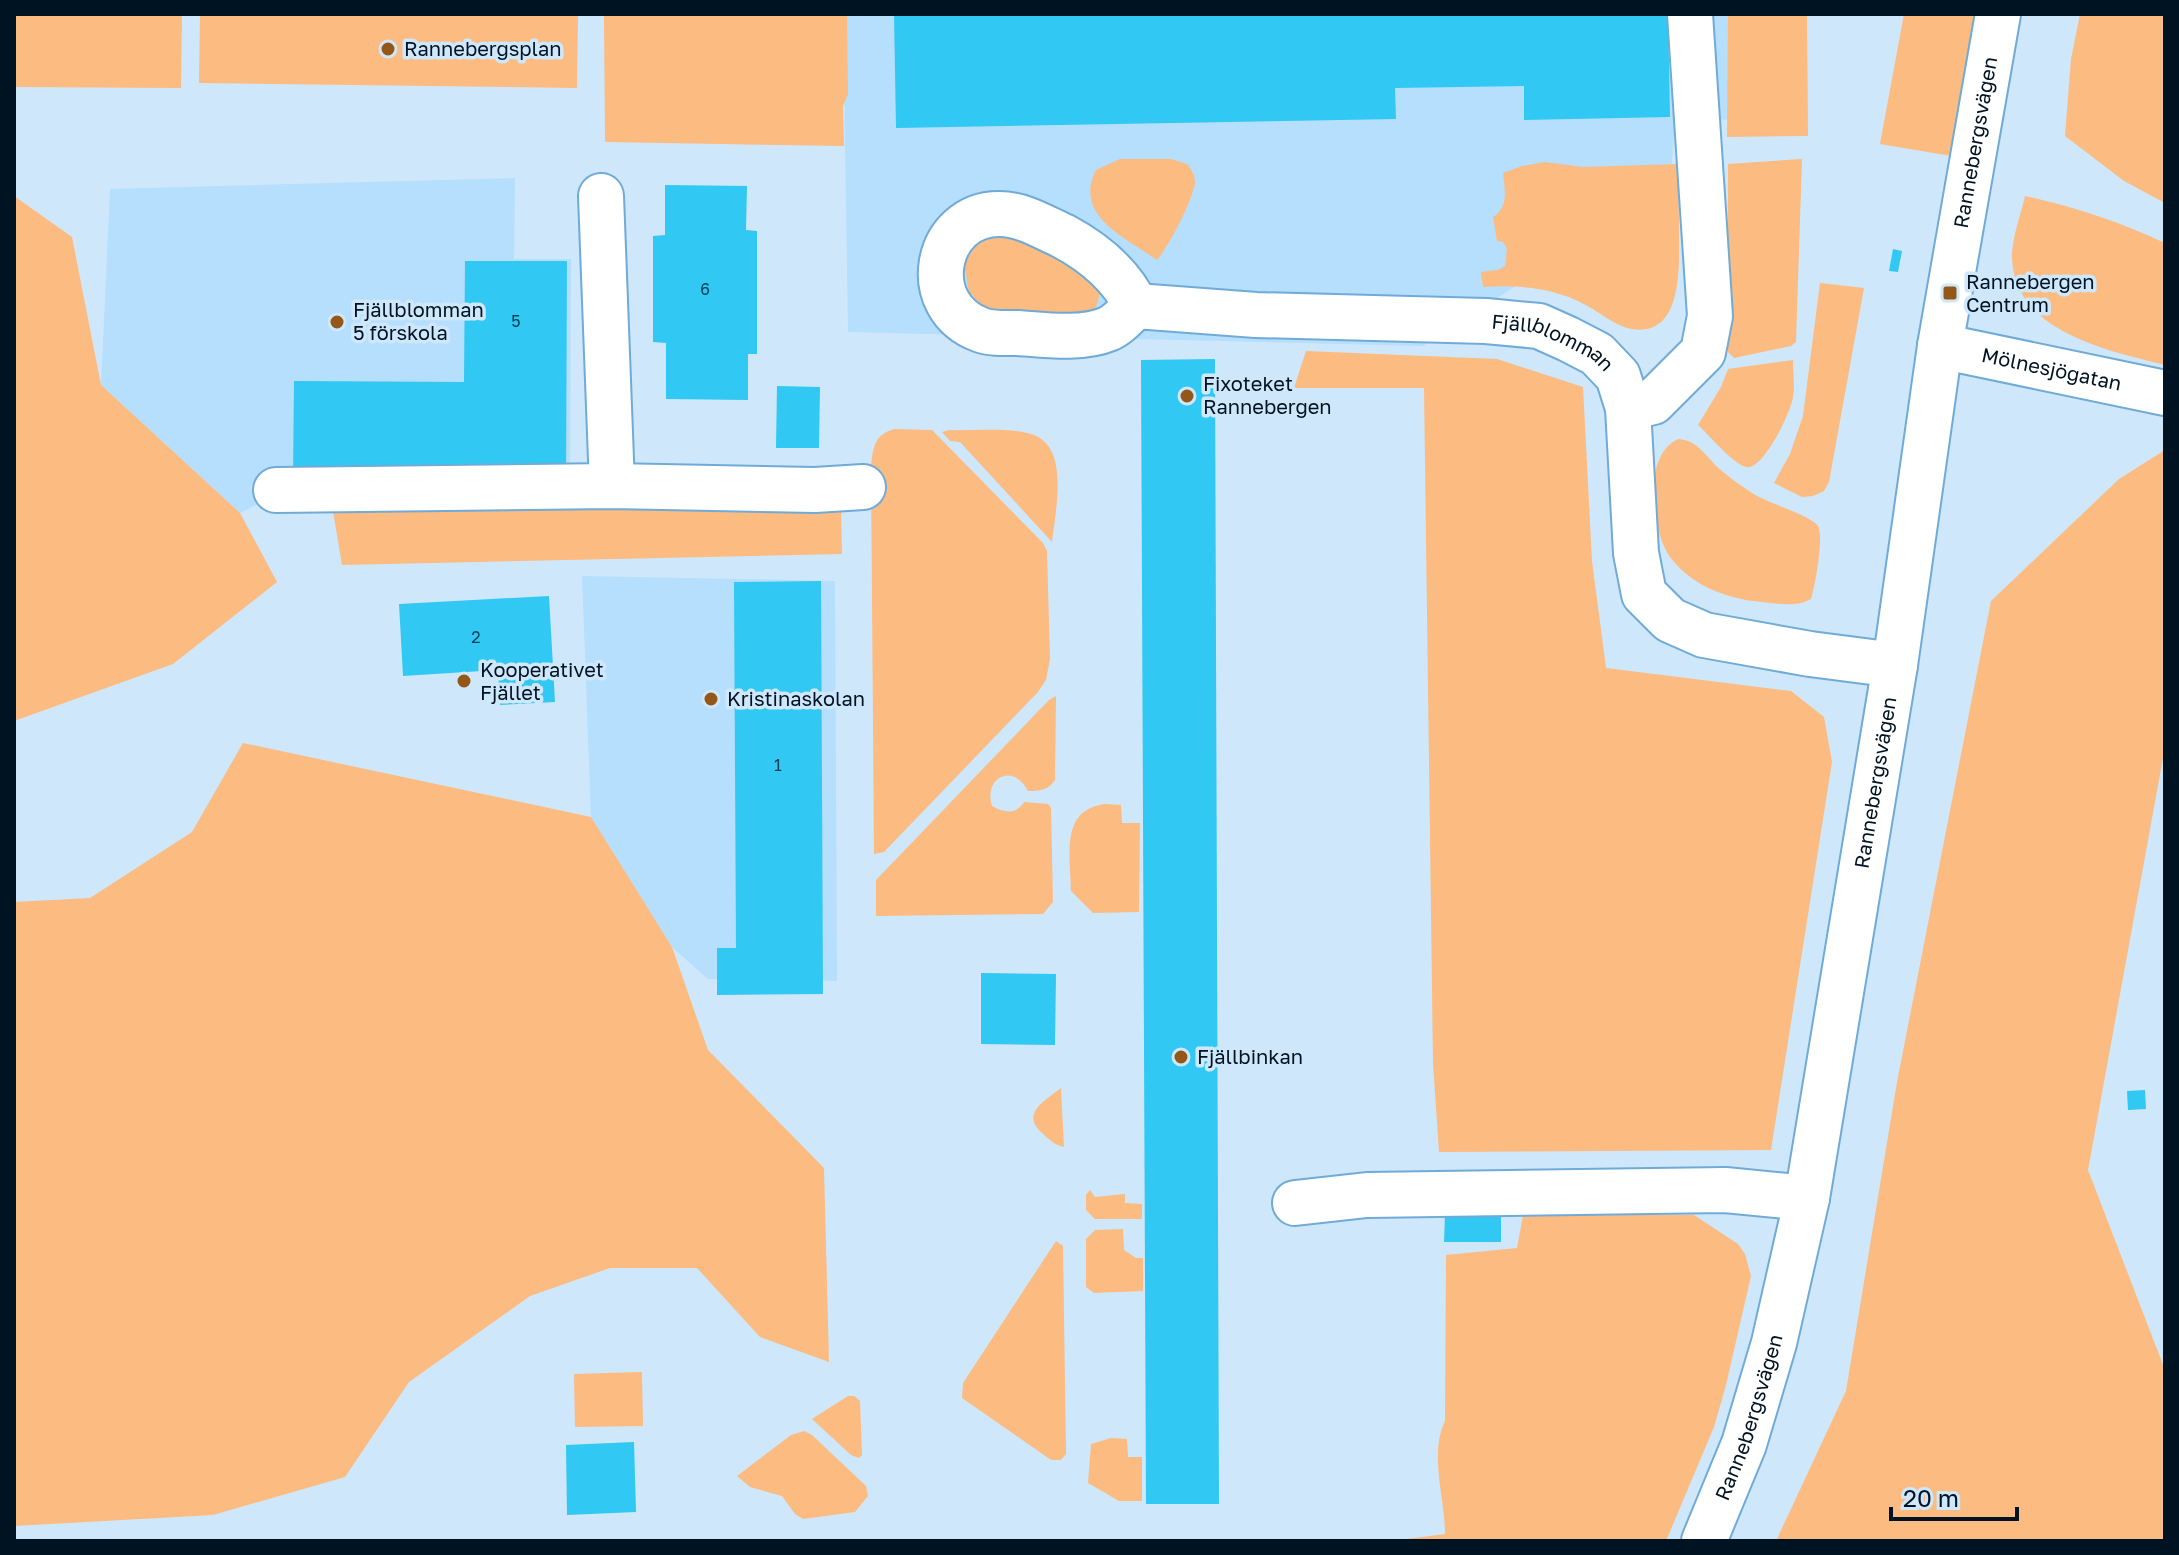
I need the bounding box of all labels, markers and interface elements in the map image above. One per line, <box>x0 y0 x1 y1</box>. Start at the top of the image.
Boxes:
place label: Rannebergsplan <box>404 36 562 60</box>
marker: Rannebergsplan <box>379 40 397 58</box>
street label: Rannebergsvägen <box>1948 55 2001 230</box>
place label: Rannebergen Centrum <box>1966 269 2095 316</box>
house number: 6 <box>700 279 710 299</box>
marker: Rannebergen Centrum <box>1941 284 1959 302</box>
place label: Fjällblomman 5 förskola <box>353 297 484 344</box>
street label: Fjällblomman <box>1491 309 1620 375</box>
house number: 5 <box>511 311 521 331</box>
marker: Fjällblomman 5 förskola <box>328 313 346 331</box>
street label: Mölnesjögatan <box>1980 342 2124 395</box>
place label: Fixoteket Rannebergen <box>1203 371 1332 418</box>
marker: Fixoteket Rannebergen <box>1178 387 1196 405</box>
house number: 2 <box>471 627 481 647</box>
place label: Kooperativet Fjället <box>480 657 604 704</box>
marker: Kooperativet Fjället <box>455 672 473 690</box>
place label: Kristinaskolan <box>727 686 865 710</box>
marker: Kristinaskolan <box>702 690 720 708</box>
street label: Rannebergsvägen <box>1849 695 1901 870</box>
house number: 1 <box>774 755 782 775</box>
place label: Fjällbinkan <box>1197 1044 1303 1068</box>
marker: Fjällbinkan <box>1172 1048 1190 1066</box>
street label: Rannebergsvägen <box>1709 1332 1787 1503</box>
scale bar <box>1891 1471 2017 1521</box>
text: 20 m <box>1903 1483 1959 1512</box>

